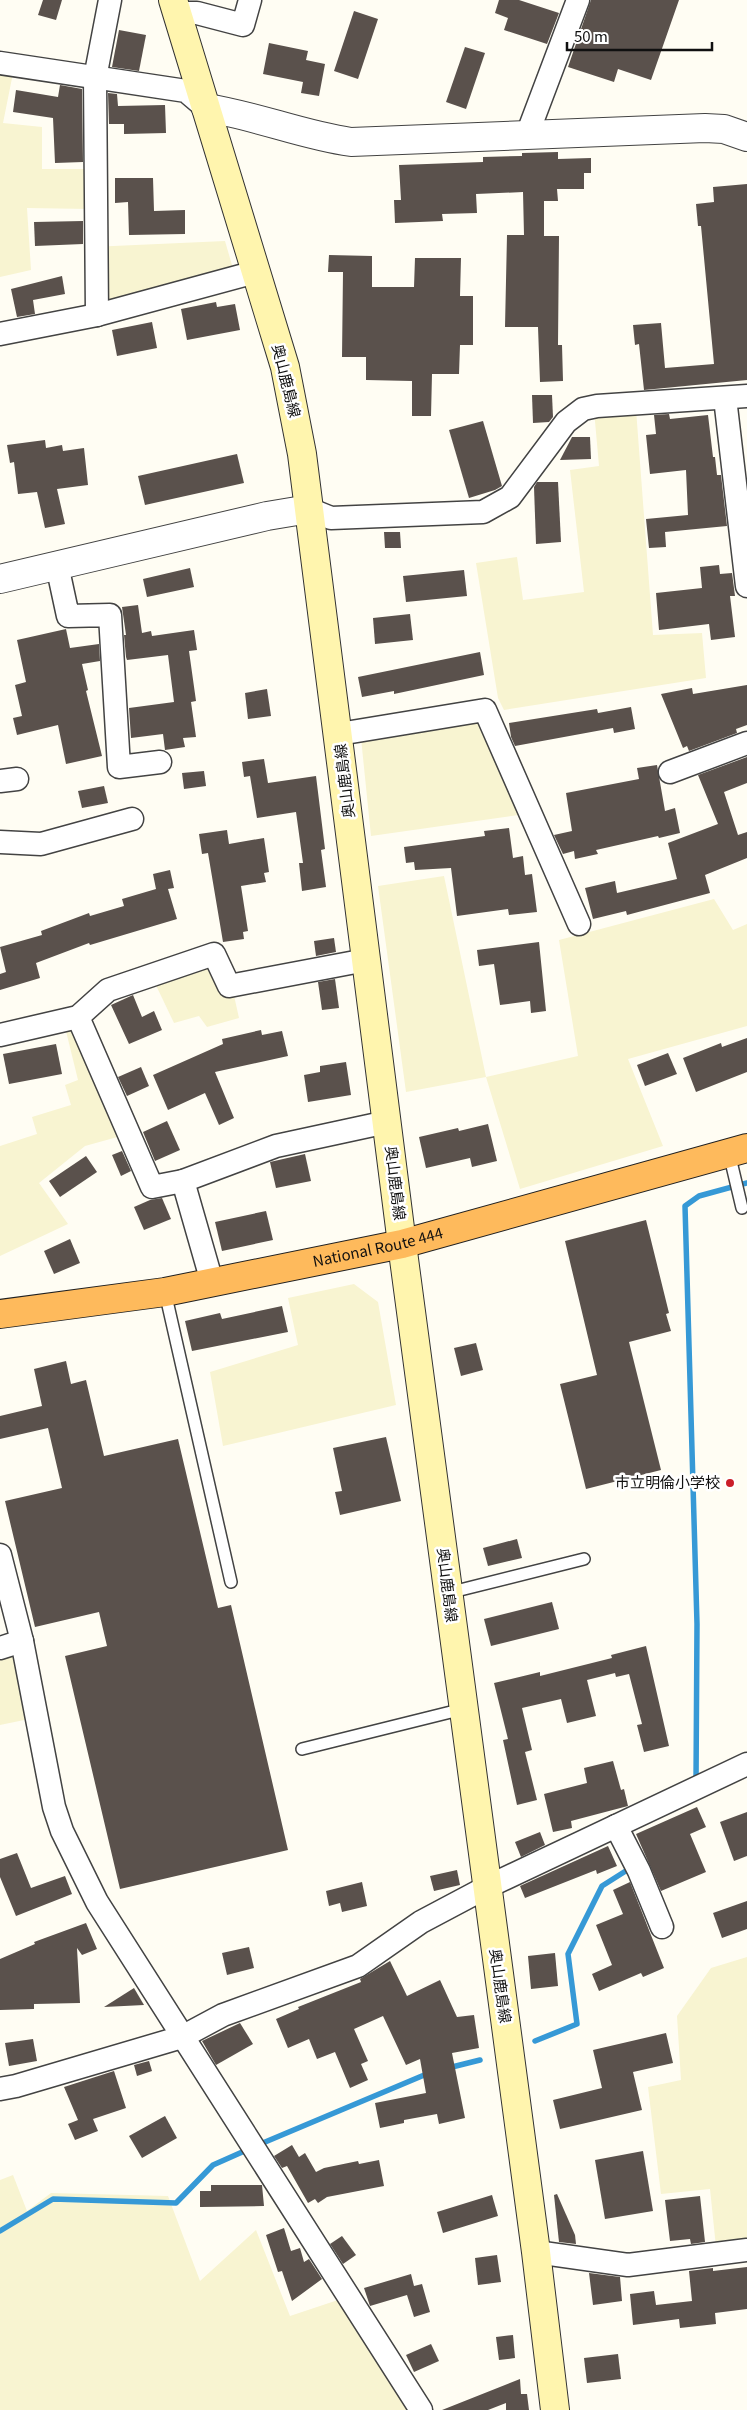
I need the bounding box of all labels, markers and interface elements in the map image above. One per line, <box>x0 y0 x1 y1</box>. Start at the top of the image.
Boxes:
scale bar <box>567 20 712 52</box>
text: 50 m <box>574 25 608 46</box>
street label: 奥山鹿島線 <box>268 342 307 420</box>
street label: 奥山鹿島線 <box>329 743 359 820</box>
street label: 奥山鹿島線 <box>381 1144 411 1221</box>
street label: National Route 444 <box>311 1221 445 1271</box>
place label: 市立明倫小学校 <box>615 1471 720 1492</box>
marker: 市立明倫小学校 <box>724 1477 736 1489</box>
street label: 奥山鹿島線 <box>433 1546 463 1623</box>
street label: 奥山鹿島線 <box>486 1947 517 2024</box>

